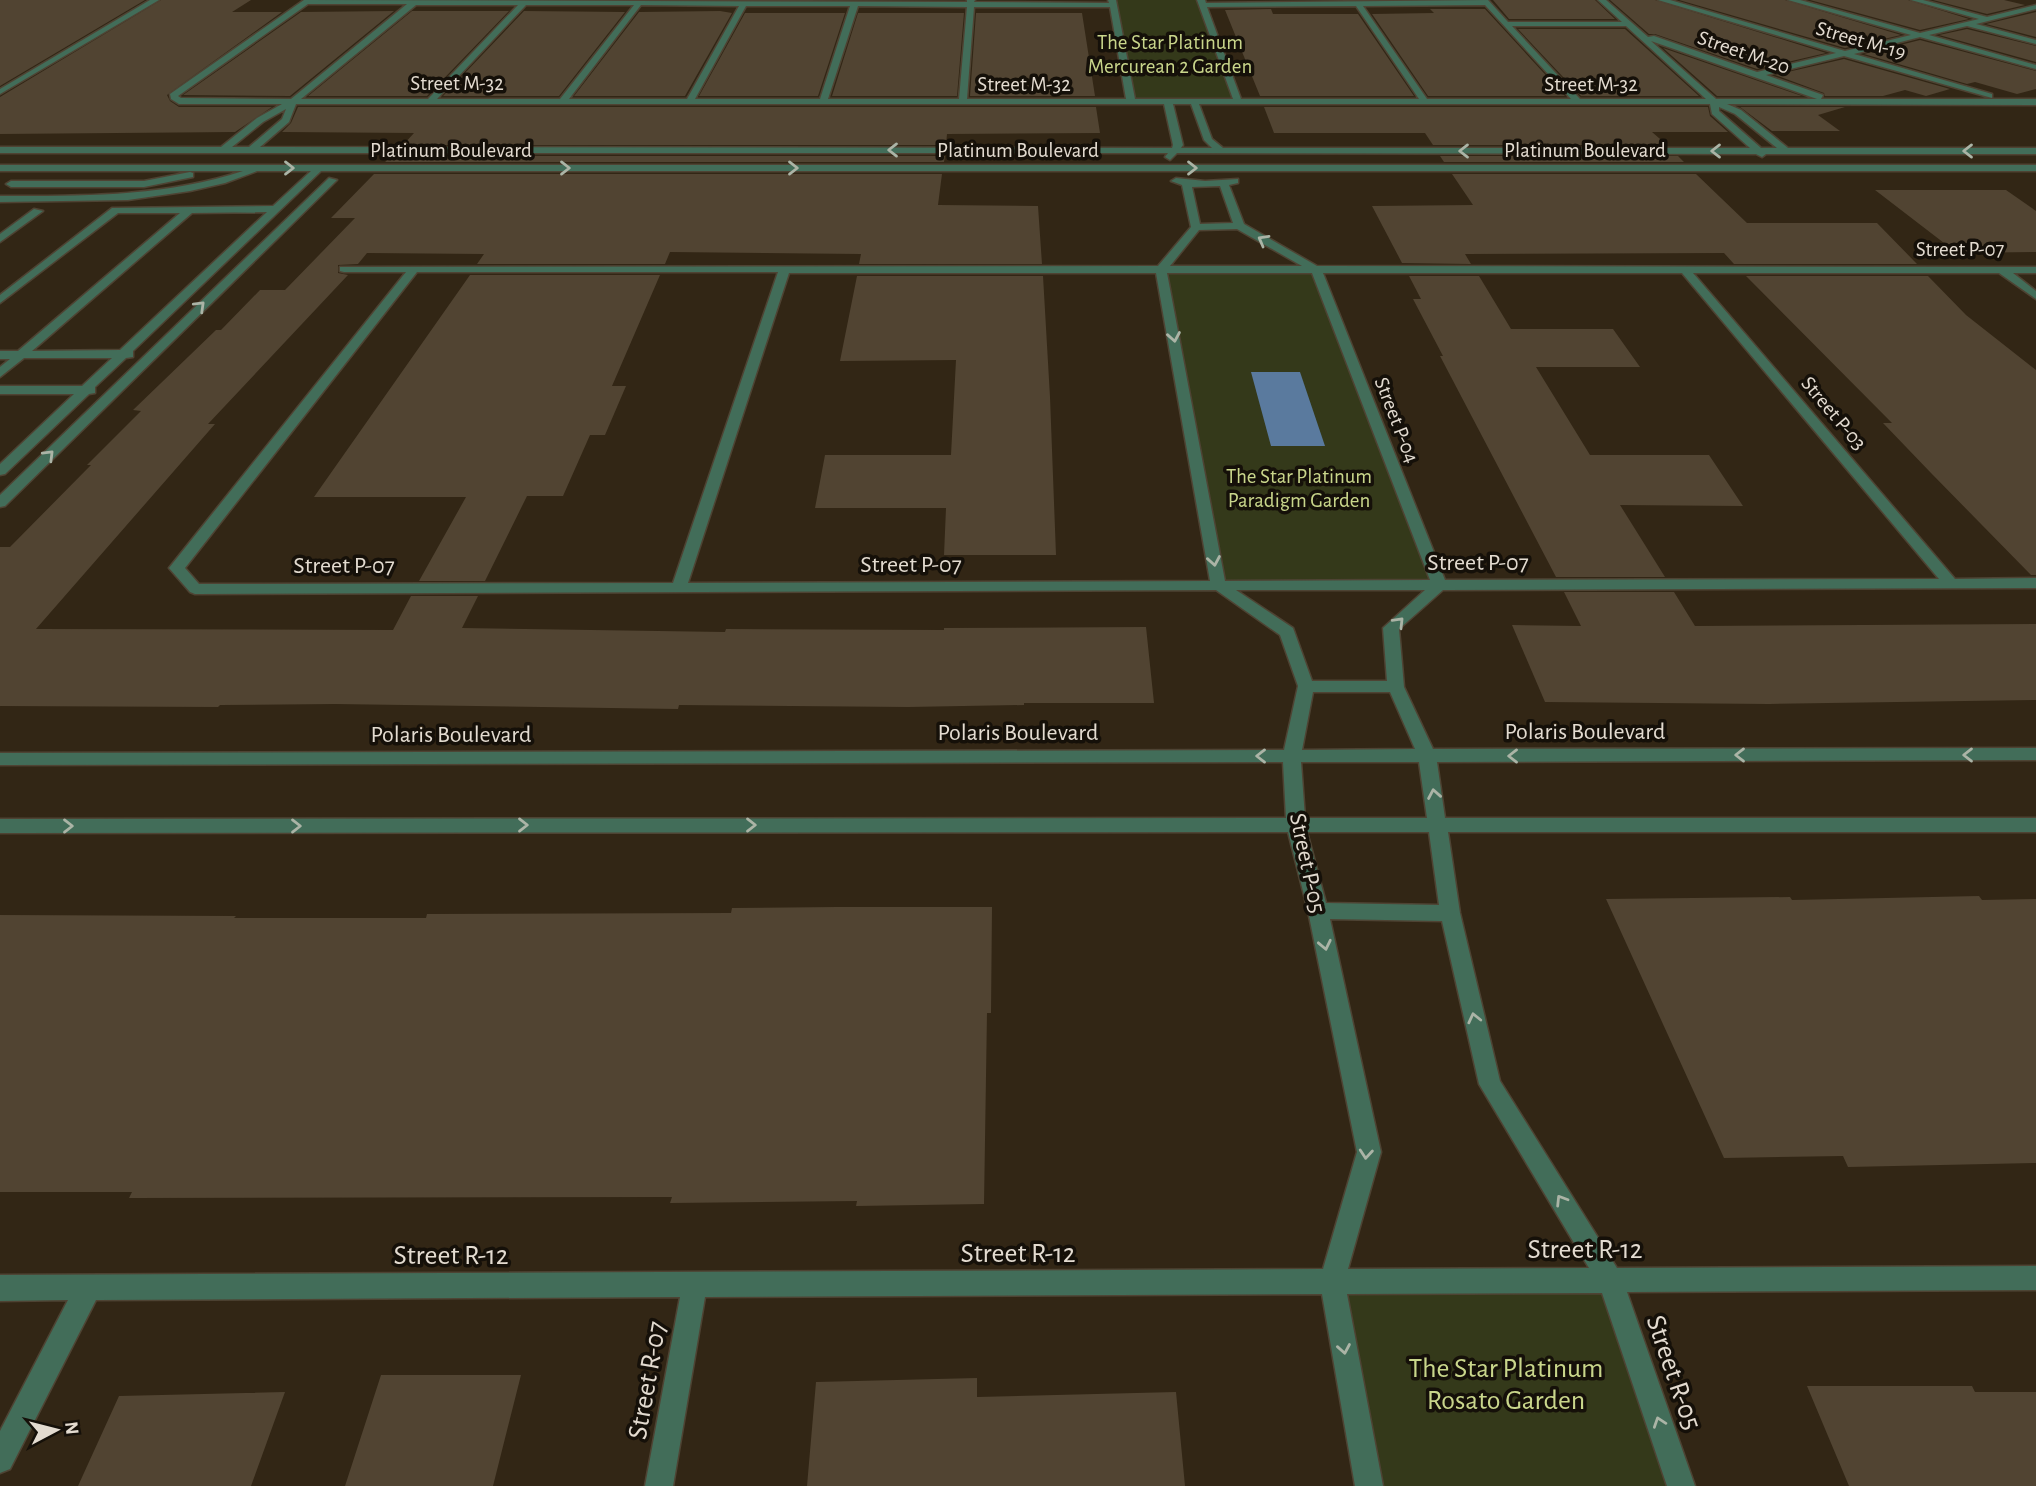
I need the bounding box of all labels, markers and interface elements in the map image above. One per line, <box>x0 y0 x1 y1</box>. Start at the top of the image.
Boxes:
street label: Street M-19 <box>1814 18 1908 63</box>
street label: Street M-20 <box>1695 27 1793 78</box>
park label: The Star Platinum Mercurean 2 Garden <box>1088 32 1252 77</box>
street label: Street M-32 <box>410 73 504 94</box>
street label: Street M-32 <box>977 74 1071 95</box>
street label: Street M-32 <box>1544 74 1638 95</box>
street label: Platinum Boulevard <box>370 140 532 161</box>
street label: Platinum Boulevard <box>937 140 1099 161</box>
street label: Platinum Boulevard <box>1504 140 1666 161</box>
one-way arrow <box>888 142 898 158</box>
one-way arrow <box>1458 143 1469 159</box>
one-way arrow <box>1710 143 1721 159</box>
one-way arrow <box>1962 143 1973 159</box>
one-way arrow <box>284 160 294 176</box>
one-way arrow <box>560 160 571 176</box>
one-way arrow <box>788 160 798 176</box>
one-way arrow <box>1187 160 1197 176</box>
one-way arrow <box>1258 235 1270 248</box>
street label: Street P-07 <box>1916 239 2005 260</box>
one-way arrow <box>192 301 205 314</box>
one-way arrow <box>1165 331 1180 343</box>
street label: Street P-03 <box>1797 373 1870 454</box>
street label: Street P-04 <box>1371 374 1422 466</box>
one-way arrow <box>40 451 53 464</box>
park label: The Star Platinum Paradigm Garden <box>1226 466 1372 511</box>
street label: Street P-07 <box>1427 551 1529 575</box>
street label: Street P-07 <box>860 553 962 577</box>
street label: Street P-07 <box>293 554 395 578</box>
one-way arrow <box>1206 555 1221 567</box>
one-way arrow <box>1391 617 1403 630</box>
street label: Polaris Boulevard <box>1505 720 1665 744</box>
street label: Polaris Boulevard <box>938 721 1098 745</box>
street label: Polaris Boulevard <box>371 723 531 747</box>
one-way arrow <box>1735 747 1745 763</box>
one-way arrow <box>1962 747 1973 763</box>
one-way arrow <box>1255 748 1266 764</box>
one-way arrow <box>1507 748 1518 764</box>
one-way arrow <box>1427 788 1442 800</box>
street label: Street P-05 <box>1285 811 1329 915</box>
one-way arrow <box>746 817 756 833</box>
one-way arrow <box>63 818 74 834</box>
one-way arrow <box>291 818 301 834</box>
one-way arrow <box>518 818 529 833</box>
one-way arrow <box>1317 939 1331 951</box>
one-way arrow <box>1468 1012 1483 1024</box>
one-way arrow <box>1359 1149 1374 1160</box>
one-way arrow <box>1557 1195 1570 1208</box>
street label: Street R-12 <box>1527 1236 1643 1264</box>
street label: Street R-12 <box>960 1240 1076 1268</box>
street label: Street R-12 <box>393 1242 509 1270</box>
street label: Street R-05 <box>1640 1312 1706 1434</box>
street label: Street R-07 <box>624 1319 672 1441</box>
one-way arrow <box>1336 1343 1351 1355</box>
park label: The Star Platinum Rosato Garden <box>1409 1355 1603 1415</box>
north arrow <box>21 1395 91 1465</box>
one-way arrow <box>1653 1416 1667 1428</box>
text: N <box>61 1420 82 1436</box>

